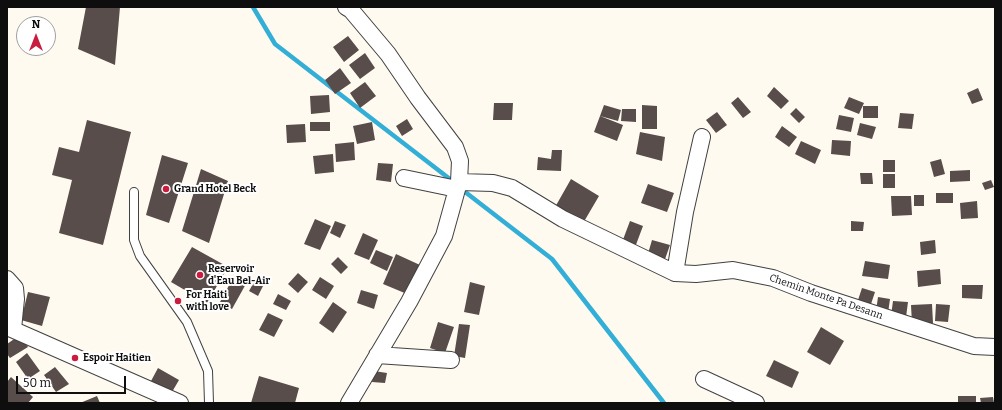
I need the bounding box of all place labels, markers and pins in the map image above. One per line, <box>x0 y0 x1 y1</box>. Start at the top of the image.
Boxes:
place label: Grand Hotel Beck <box>174 183 256 195</box>
marker: Grand Hotel Beck <box>161 184 171 194</box>
place label: Reservoir d'Eau Bel-Air <box>208 263 270 286</box>
marker: Reservoir d'Eau Bel-Air <box>195 270 205 280</box>
place label: For Haiti with love <box>186 289 229 312</box>
marker: For Haiti with love <box>173 296 183 306</box>
place label: Espoir Haitien <box>83 352 151 364</box>
marker: Espoir Haitien <box>70 353 80 363</box>

